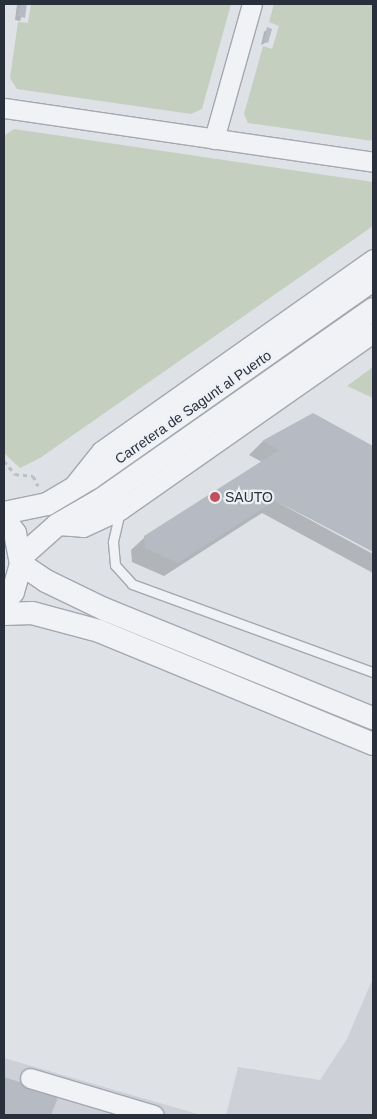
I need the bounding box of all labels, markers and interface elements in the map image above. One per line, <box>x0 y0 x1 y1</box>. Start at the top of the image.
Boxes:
street label: Carretera de Sagunt al Puerto <box>112 347 274 467</box>
place label: SAUTO <box>225 489 273 505</box>
marker: SAUTO <box>209 491 221 503</box>

